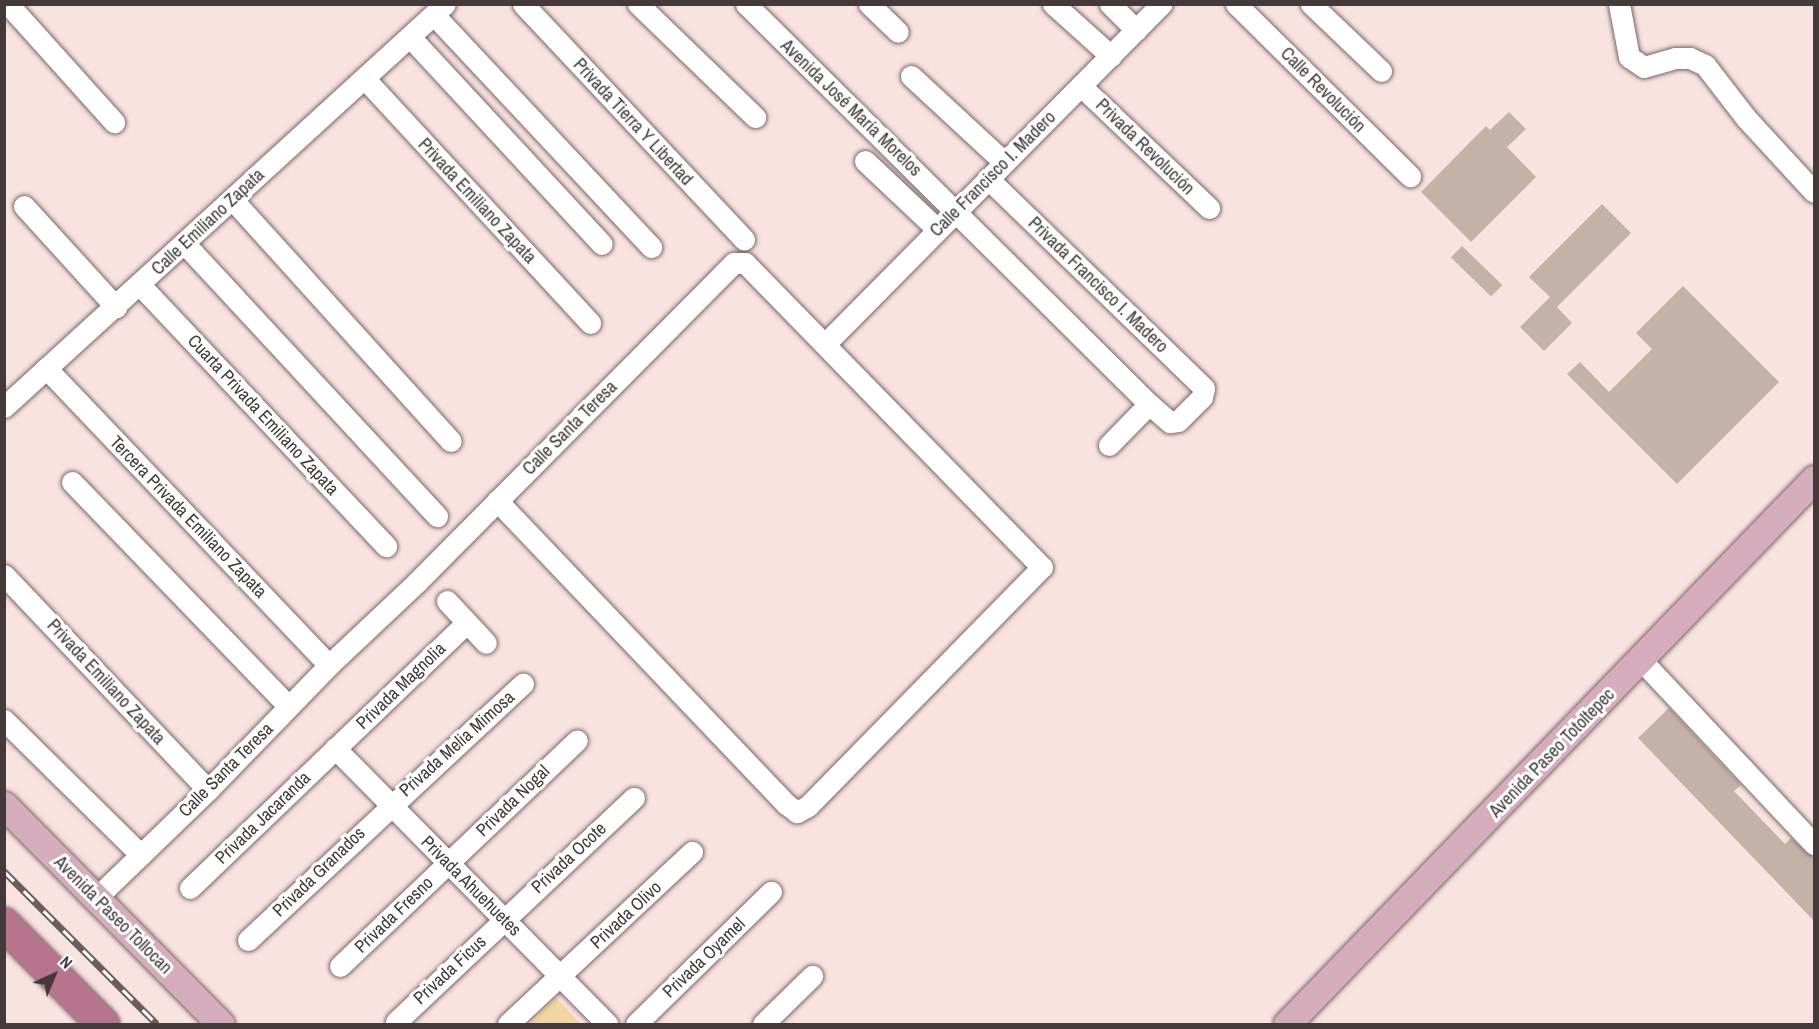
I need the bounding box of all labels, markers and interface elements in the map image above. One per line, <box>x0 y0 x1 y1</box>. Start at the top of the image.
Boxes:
street label: Avenida José María Morelos <box>776 35 926 181</box>
street label: Calle Revolución <box>1276 43 1370 137</box>
street label: Privada Tierra Y Libertad <box>568 54 698 190</box>
street label: Privada Revolución <box>1091 94 1199 200</box>
street label: Calle Francisco I. Madero <box>926 107 1060 241</box>
street label: Privada Emiliano Zapata <box>413 134 541 268</box>
street label: Calle Emiliano Zapata <box>147 164 269 280</box>
street label: Privada Francisco I. Madero <box>1024 213 1172 357</box>
street label: Cuarta Privada Emiliano Zapata <box>183 330 343 500</box>
street label: Calle Santa Teresa <box>518 376 622 480</box>
street label: Tercera Privada Emiliano Zapata <box>105 432 271 602</box>
street label: Privada Emiliano Zapata <box>42 615 170 749</box>
street label: Privada Magnolia <box>352 638 450 734</box>
street label: Avenida Paseo Totoltepec <box>1485 684 1619 822</box>
street label: Privada Melia Mimosa <box>395 687 519 801</box>
street label: Calle Santa Teresa <box>174 718 278 822</box>
street label: Privada Nogal <box>472 761 554 841</box>
street label: Privada Jacaranda <box>211 767 315 869</box>
street label: Privada Ocote <box>527 818 611 898</box>
street label: Privada Granados <box>268 823 370 921</box>
street label: Privada Ahuehuetes <box>416 831 526 941</box>
street label: Avenida Paseo Tollocan <box>49 851 177 979</box>
street label: Privada Fresno <box>350 872 438 958</box>
street label: Privada Olivo <box>586 877 666 953</box>
street label: Privada Oyamel <box>658 913 750 1003</box>
street label: Privada Ficus <box>409 931 491 1009</box>
north arrow <box>24 945 84 1005</box>
text: N <box>55 951 78 973</box>

